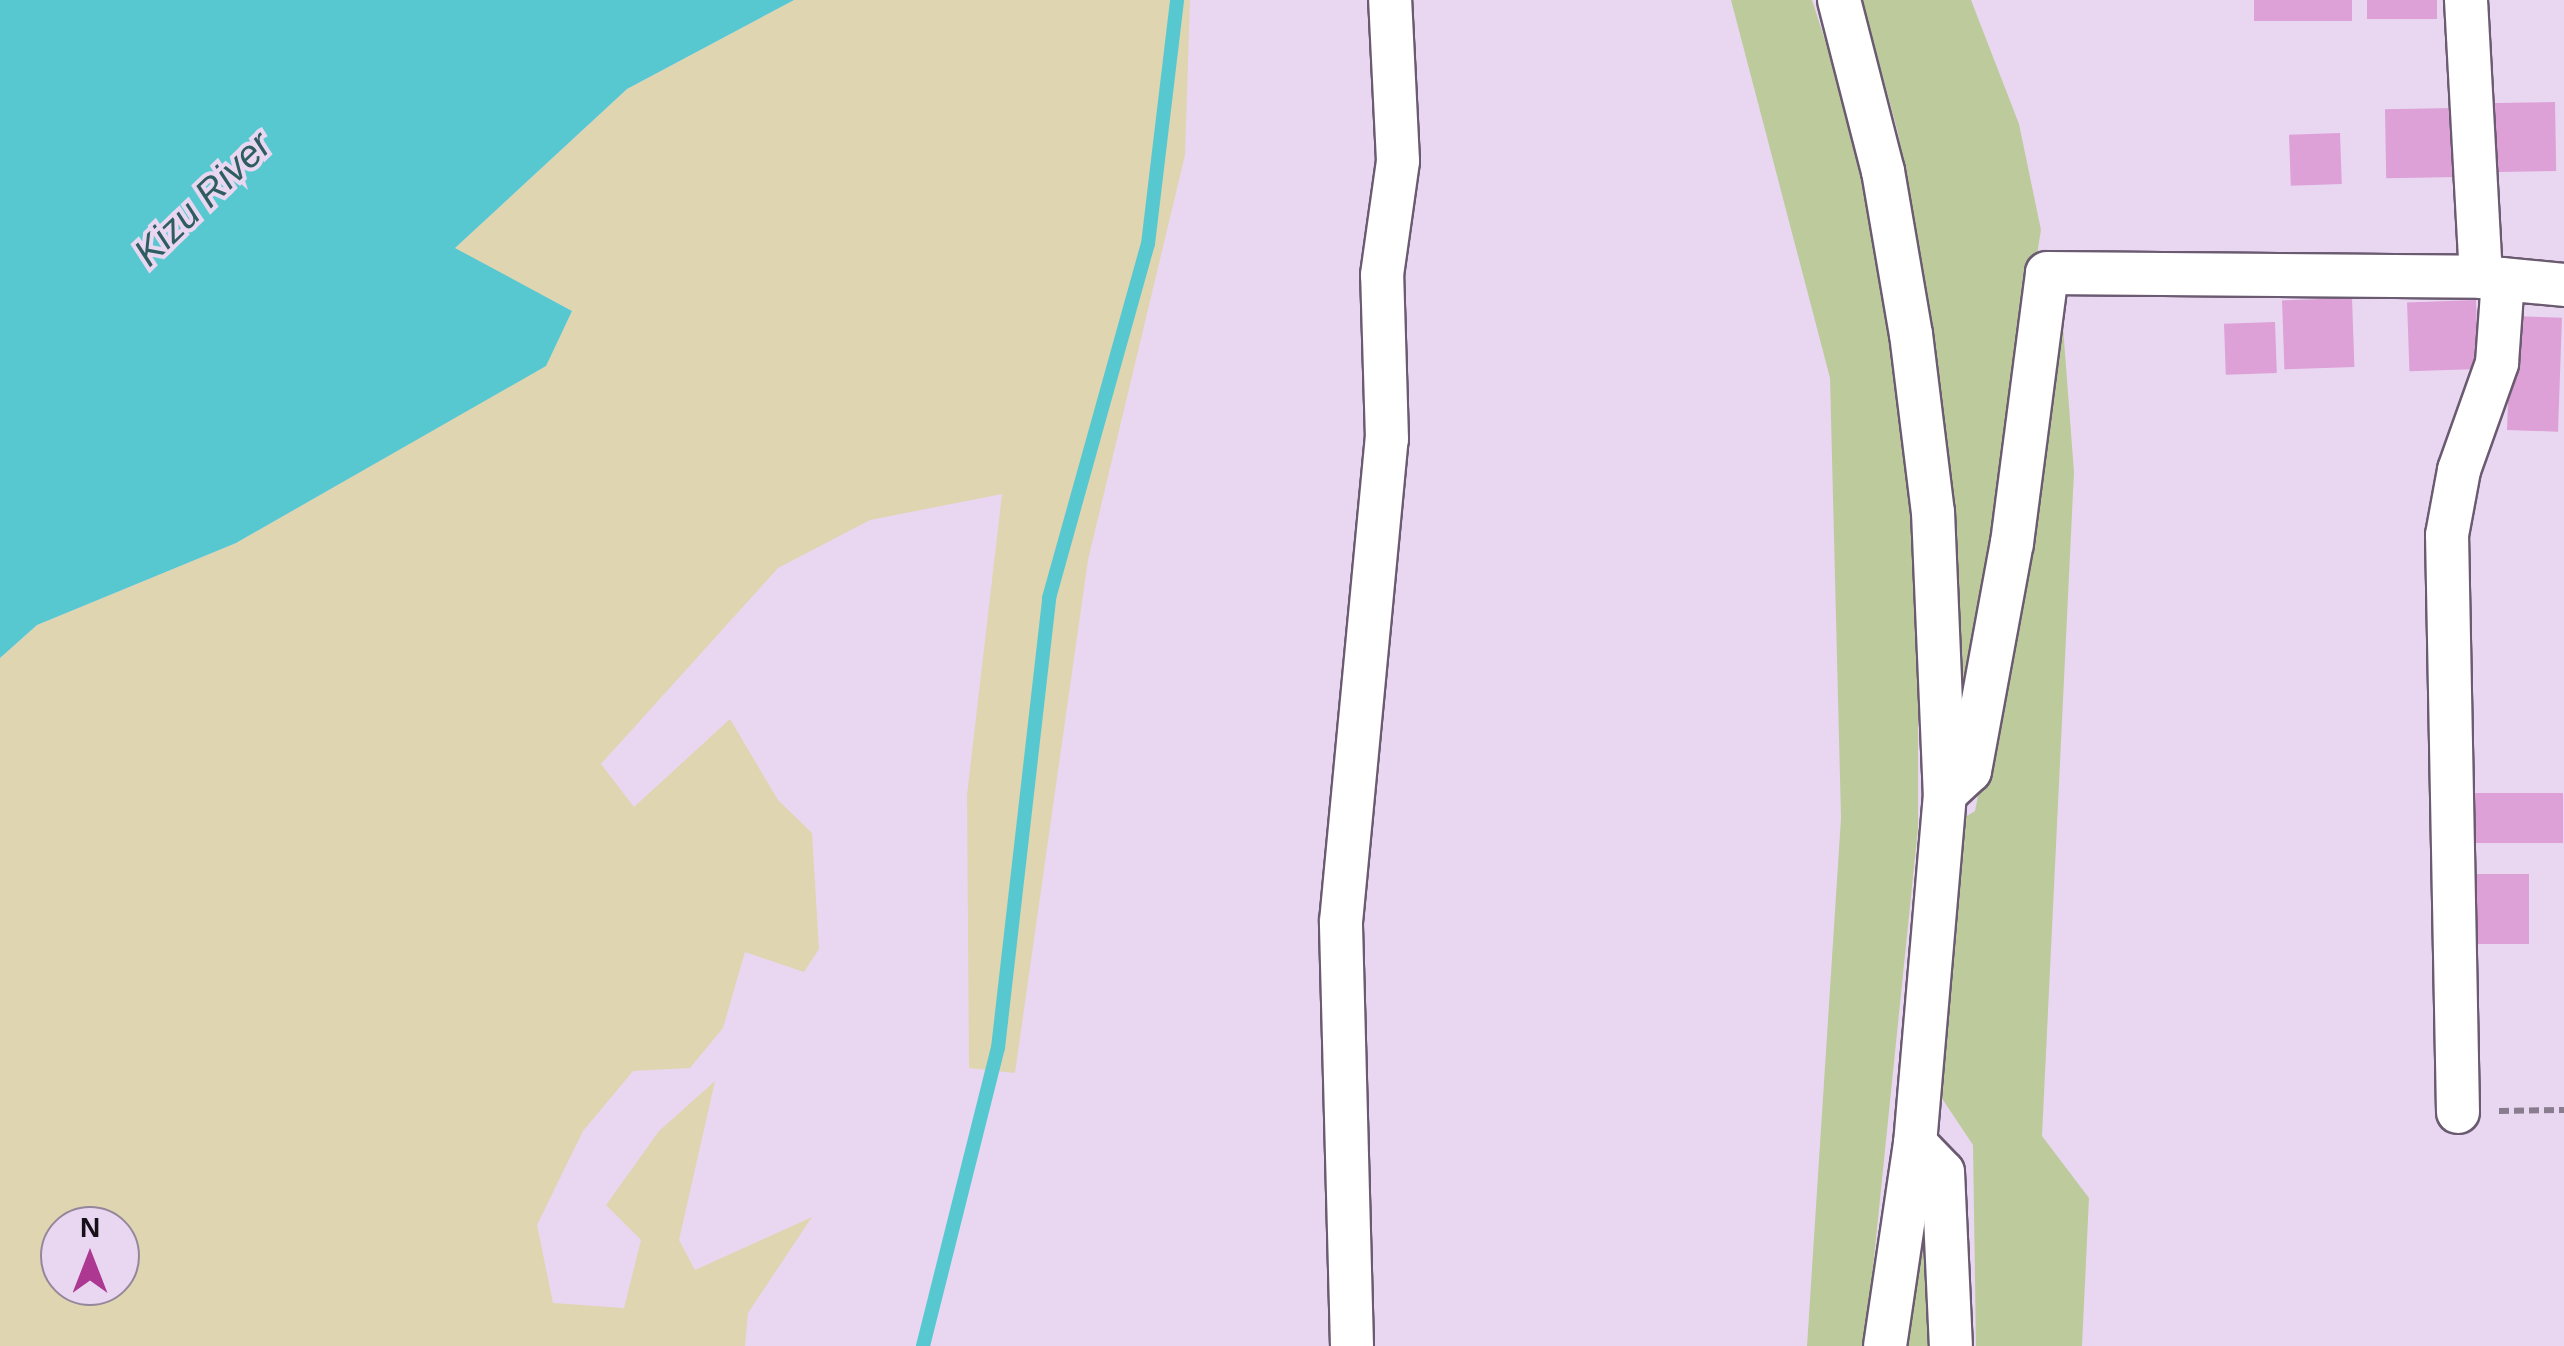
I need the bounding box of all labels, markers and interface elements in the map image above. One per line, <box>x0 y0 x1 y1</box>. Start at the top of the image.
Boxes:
water label: Kizu River <box>125 122 281 276</box>
north arrow <box>40 1206 140 1306</box>
text: N <box>80 1212 100 1243</box>

